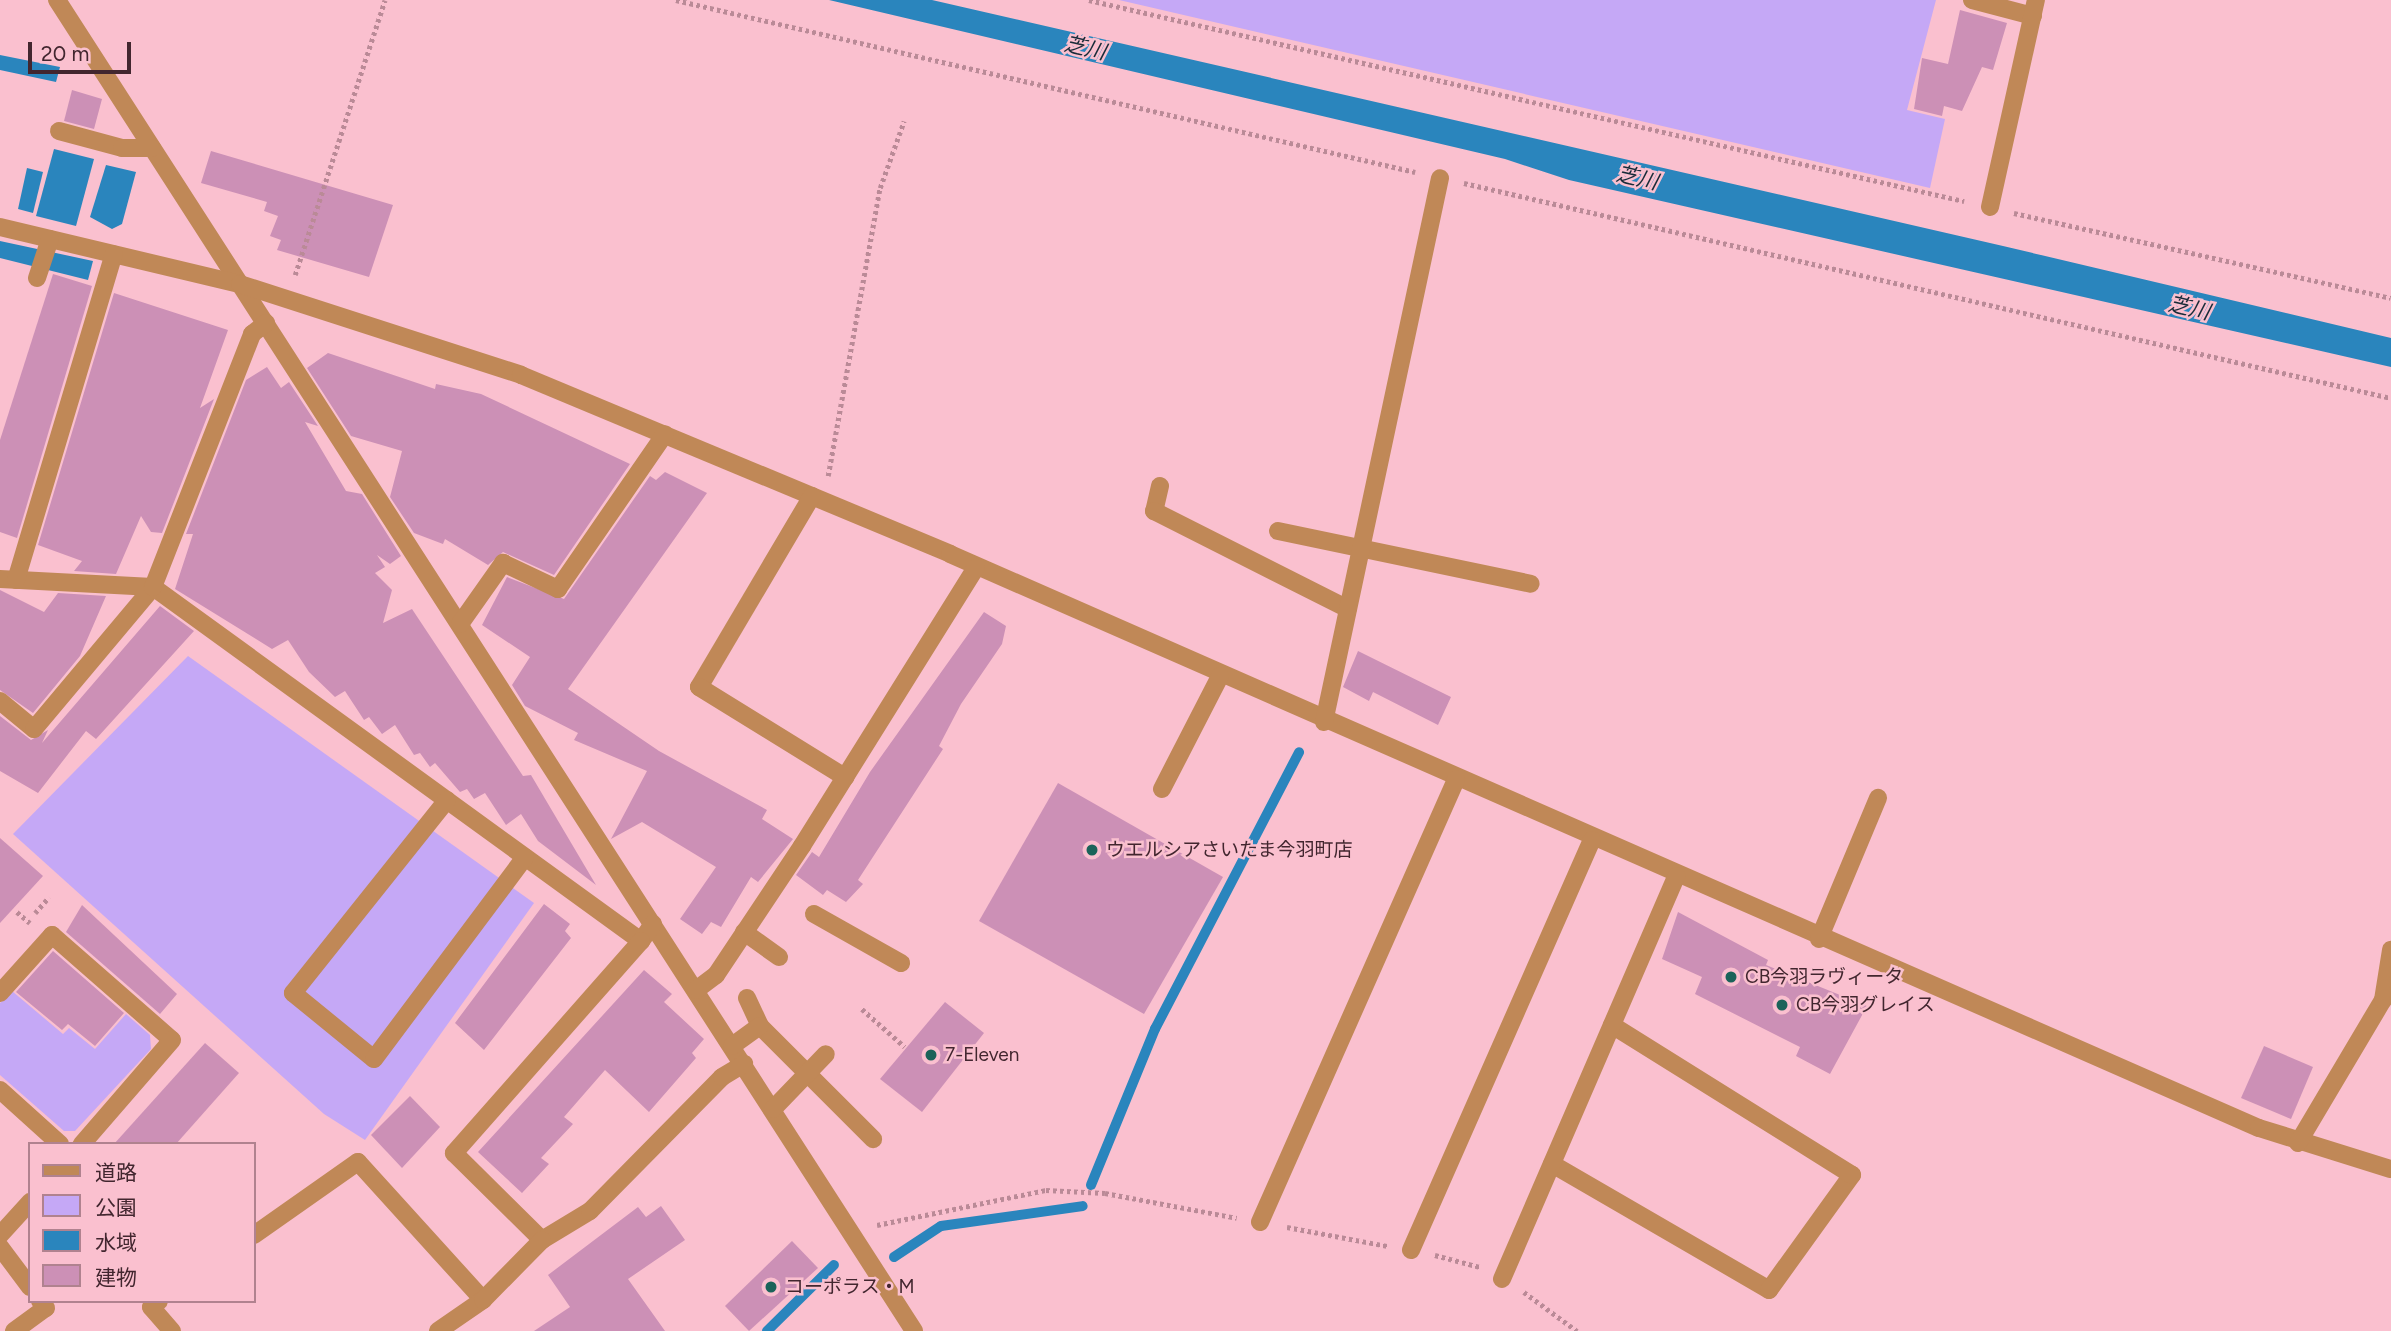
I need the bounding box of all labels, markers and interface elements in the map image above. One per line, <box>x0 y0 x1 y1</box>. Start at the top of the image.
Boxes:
scale bar <box>32 28 135 72</box>
water label: 芝川 <box>1062 31 1108 65</box>
text: 20 m <box>41 41 89 66</box>
water label: 芝川 <box>1614 161 1660 195</box>
water label: 芝川 <box>2166 291 2212 325</box>
place label: ウエルシアさいたま今羽町店 <box>1106 839 1353 861</box>
marker: ウエルシアさいたま今羽町店 <box>1084 842 1100 858</box>
place label: CB今羽ラヴィータ <box>1745 966 1903 988</box>
marker: CB今羽ラヴィータ <box>1723 969 1739 985</box>
place label: CB今羽グレイス <box>1796 994 1935 1016</box>
marker: CB今羽グレイス <box>1774 997 1790 1013</box>
place label: 7-Eleven <box>945 1044 1019 1066</box>
marker: 7-Eleven <box>923 1047 939 1063</box>
legend <box>28 1142 256 1303</box>
text: 道路 <box>95 1160 137 1185</box>
text: 公園 <box>95 1195 137 1220</box>
text: 水域 <box>95 1230 137 1255</box>
text: 建物 <box>95 1265 137 1290</box>
place label: コーポラス・M <box>785 1276 915 1298</box>
marker: コーポラス・M <box>763 1279 779 1295</box>

